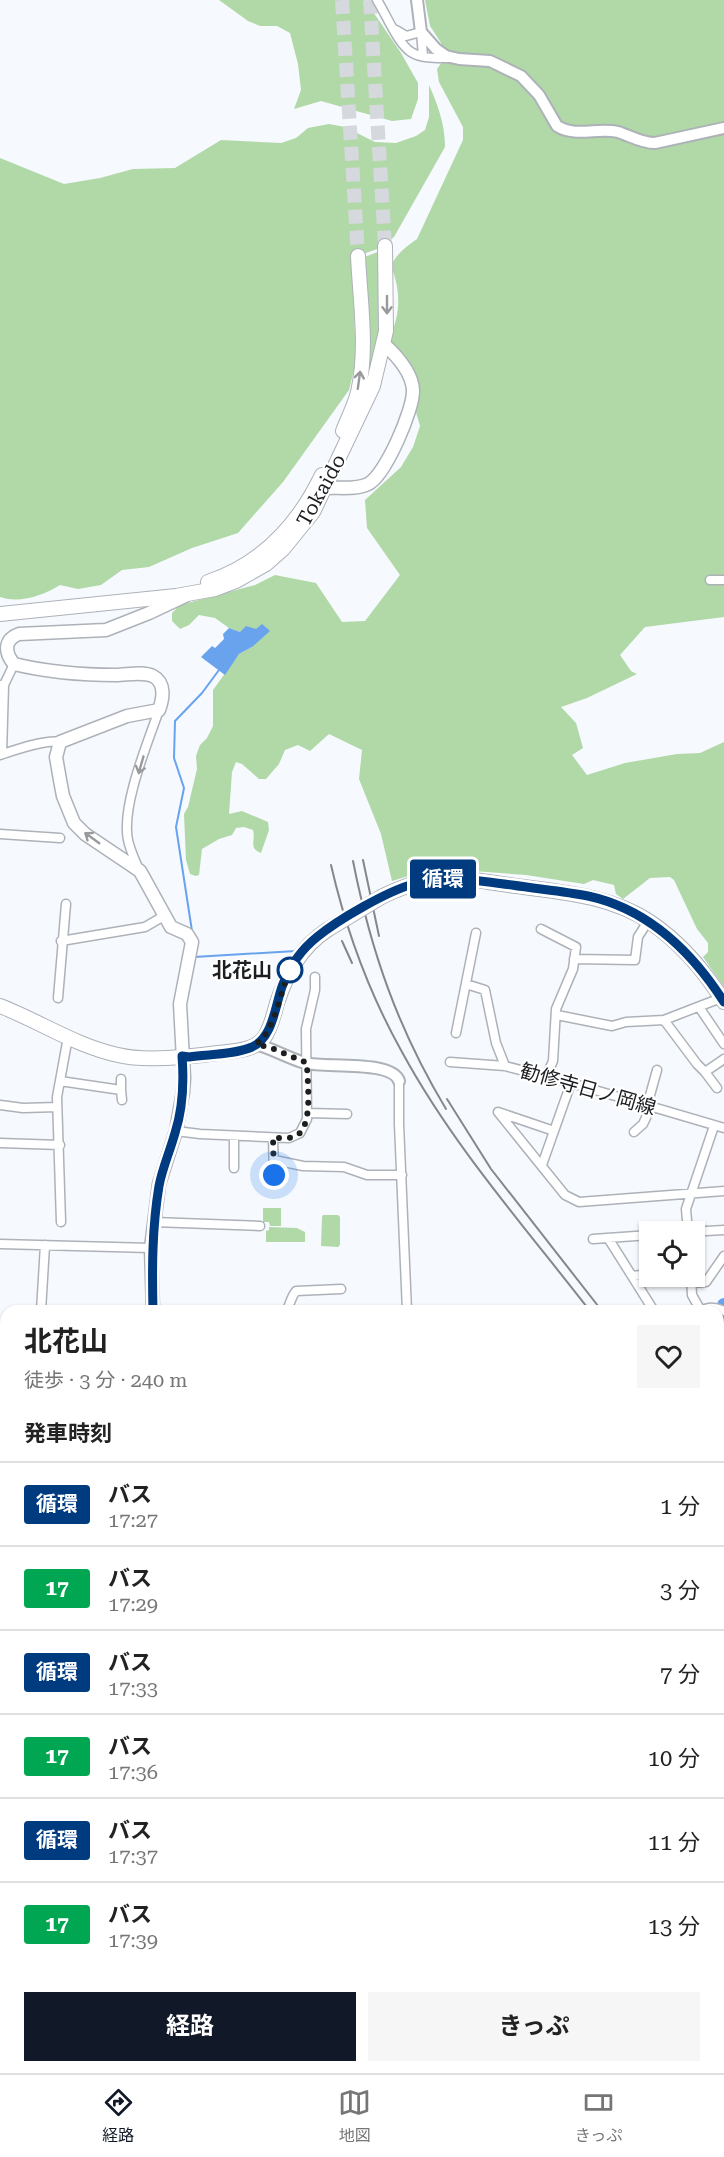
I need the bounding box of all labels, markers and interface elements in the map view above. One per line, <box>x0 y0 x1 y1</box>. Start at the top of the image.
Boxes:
one-way arrow <box>381 294 393 314</box>
one-way arrow <box>354 371 365 391</box>
street label: Tokaido <box>291 450 351 530</box>
one-way arrow <box>135 755 146 774</box>
one-way arrow <box>84 832 100 844</box>
line badge: 循環 <box>416 860 470 898</box>
text: 循環 <box>422 867 464 891</box>
marker: 北花山 <box>277 957 303 983</box>
place label: 北花山 <box>212 958 272 982</box>
street label: 勧修寺日ノ岡線 <box>517 1058 659 1120</box>
your location <box>259 1160 289 1190</box>
map controls <box>639 1221 705 1287</box>
button: locate <box>639 1221 705 1287</box>
text: 北花山 <box>24 1325 108 1358</box>
button: heart <box>637 1325 700 1388</box>
text: 徒歩 · 3 分 · 240 m <box>24 1368 188 1392</box>
text: 発車時刻 <box>24 1421 112 1446</box>
text: バス <box>108 1482 152 1507</box>
text: 循環 <box>36 1492 78 1516</box>
text: 1 分 <box>660 1494 700 1519</box>
text: 17:27 <box>108 1508 158 1532</box>
text: バス <box>108 1566 152 1591</box>
text: 17 <box>45 1576 69 1600</box>
text: 3 分 <box>660 1578 700 1603</box>
text: 17:29 <box>108 1592 158 1616</box>
text: バス <box>108 1650 152 1675</box>
text: 循環 <box>36 1660 78 1684</box>
text: 7 分 <box>660 1662 700 1687</box>
text: 17:33 <box>108 1676 158 1700</box>
text: バス <box>108 1734 152 1759</box>
text: 17 <box>45 1744 69 1768</box>
text: 10 分 <box>648 1746 700 1771</box>
text: 17:36 <box>108 1760 158 1784</box>
text: バス <box>108 1818 152 1843</box>
text: 循環 <box>36 1828 78 1852</box>
text: 11 分 <box>648 1830 700 1855</box>
text: 17:37 <box>108 1844 158 1868</box>
text: バス <box>108 1902 152 1927</box>
text: 17 <box>45 1912 69 1936</box>
text: 13 分 <box>648 1914 700 1939</box>
text: 17:39 <box>108 1928 158 1952</box>
button: 経路 <box>24 1992 356 2061</box>
button: きっぷ <box>368 1992 700 2061</box>
tab: 経路 <box>102 2086 135 2146</box>
tab: 地図 <box>338 2086 371 2146</box>
tab: きっぷ <box>575 2086 622 2146</box>

